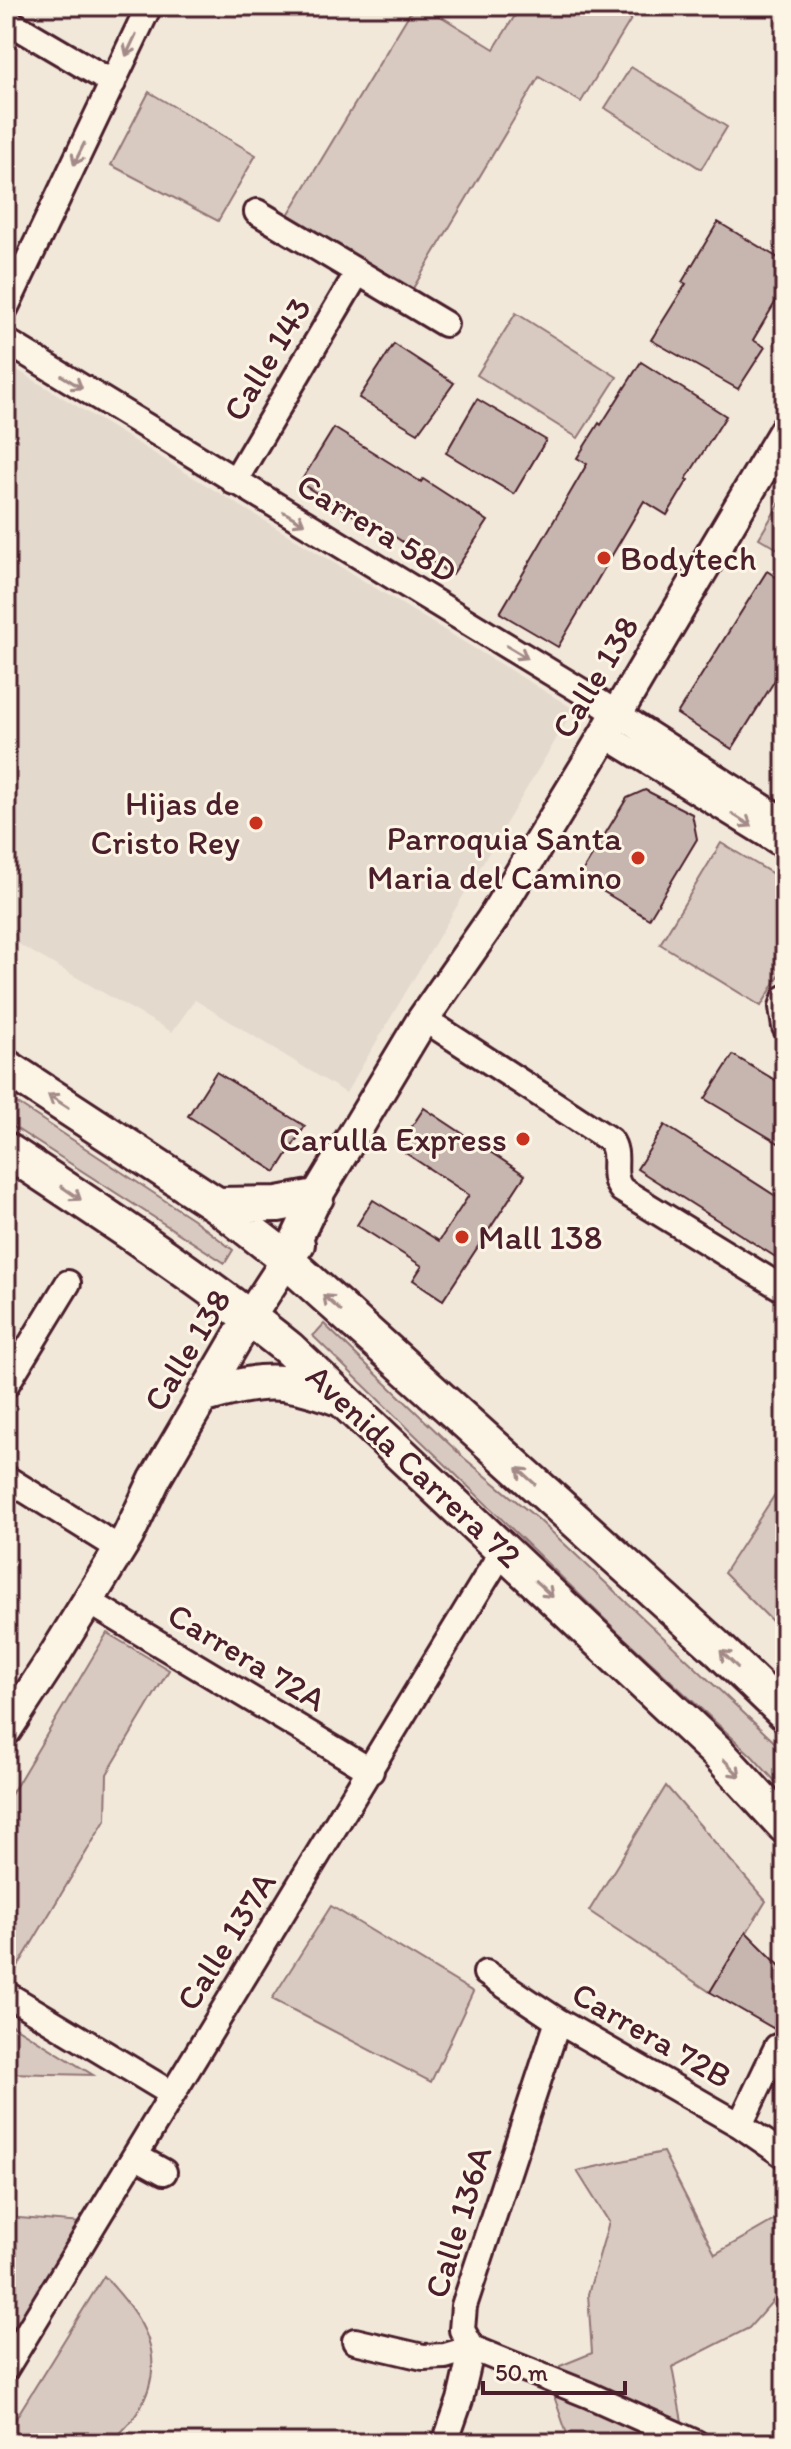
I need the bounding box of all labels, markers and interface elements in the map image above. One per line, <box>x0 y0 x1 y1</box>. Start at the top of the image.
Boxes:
one-way arrow <box>123 32 138 56</box>
one-way arrow <box>71 141 86 165</box>
street label: Calle 143 <box>214 290 320 428</box>
one-way arrow <box>61 374 83 391</box>
street label: Carrera 58D <box>289 464 465 592</box>
one-way arrow <box>282 510 305 526</box>
place label: Bodytech <box>620 538 756 579</box>
marker: Bodytech <box>595 549 613 567</box>
street label: Calle 138 <box>543 608 647 746</box>
one-way arrow <box>505 644 528 660</box>
place label: Hijas de Cristo Rey <box>91 783 240 863</box>
one-way arrow <box>730 812 753 828</box>
marker: Hijas de Cristo Rey <box>247 814 265 832</box>
place label: Parroquia Santa Maria del Camino <box>367 818 622 898</box>
marker: Parroquia Santa Maria del Camino <box>629 849 647 867</box>
one-way arrow <box>48 1093 70 1110</box>
place label: Carulla Express <box>279 1119 507 1160</box>
marker: Carulla Express <box>514 1130 532 1148</box>
one-way arrow <box>59 1185 82 1201</box>
place label: Mall 138 <box>478 1217 602 1258</box>
marker: Mall 138 <box>453 1228 471 1246</box>
street label: Calle 138 <box>135 1281 239 1419</box>
one-way arrow <box>322 1294 342 1312</box>
street label: Avenida Carrera 72 <box>298 1356 530 1576</box>
one-way arrow <box>516 1467 536 1485</box>
one-way arrow <box>534 1579 554 1598</box>
street label: Carrera 72A <box>160 1594 334 1720</box>
one-way arrow <box>719 1651 739 1669</box>
one-way arrow <box>722 1758 741 1777</box>
street label: Calle 137A <box>167 1864 285 2018</box>
street label: Carrera 72B <box>565 1973 739 2097</box>
street label: Calle 136A <box>415 2141 501 2303</box>
scale bar <box>483 2345 625 2395</box>
text: 50 m <box>495 2358 548 2387</box>

